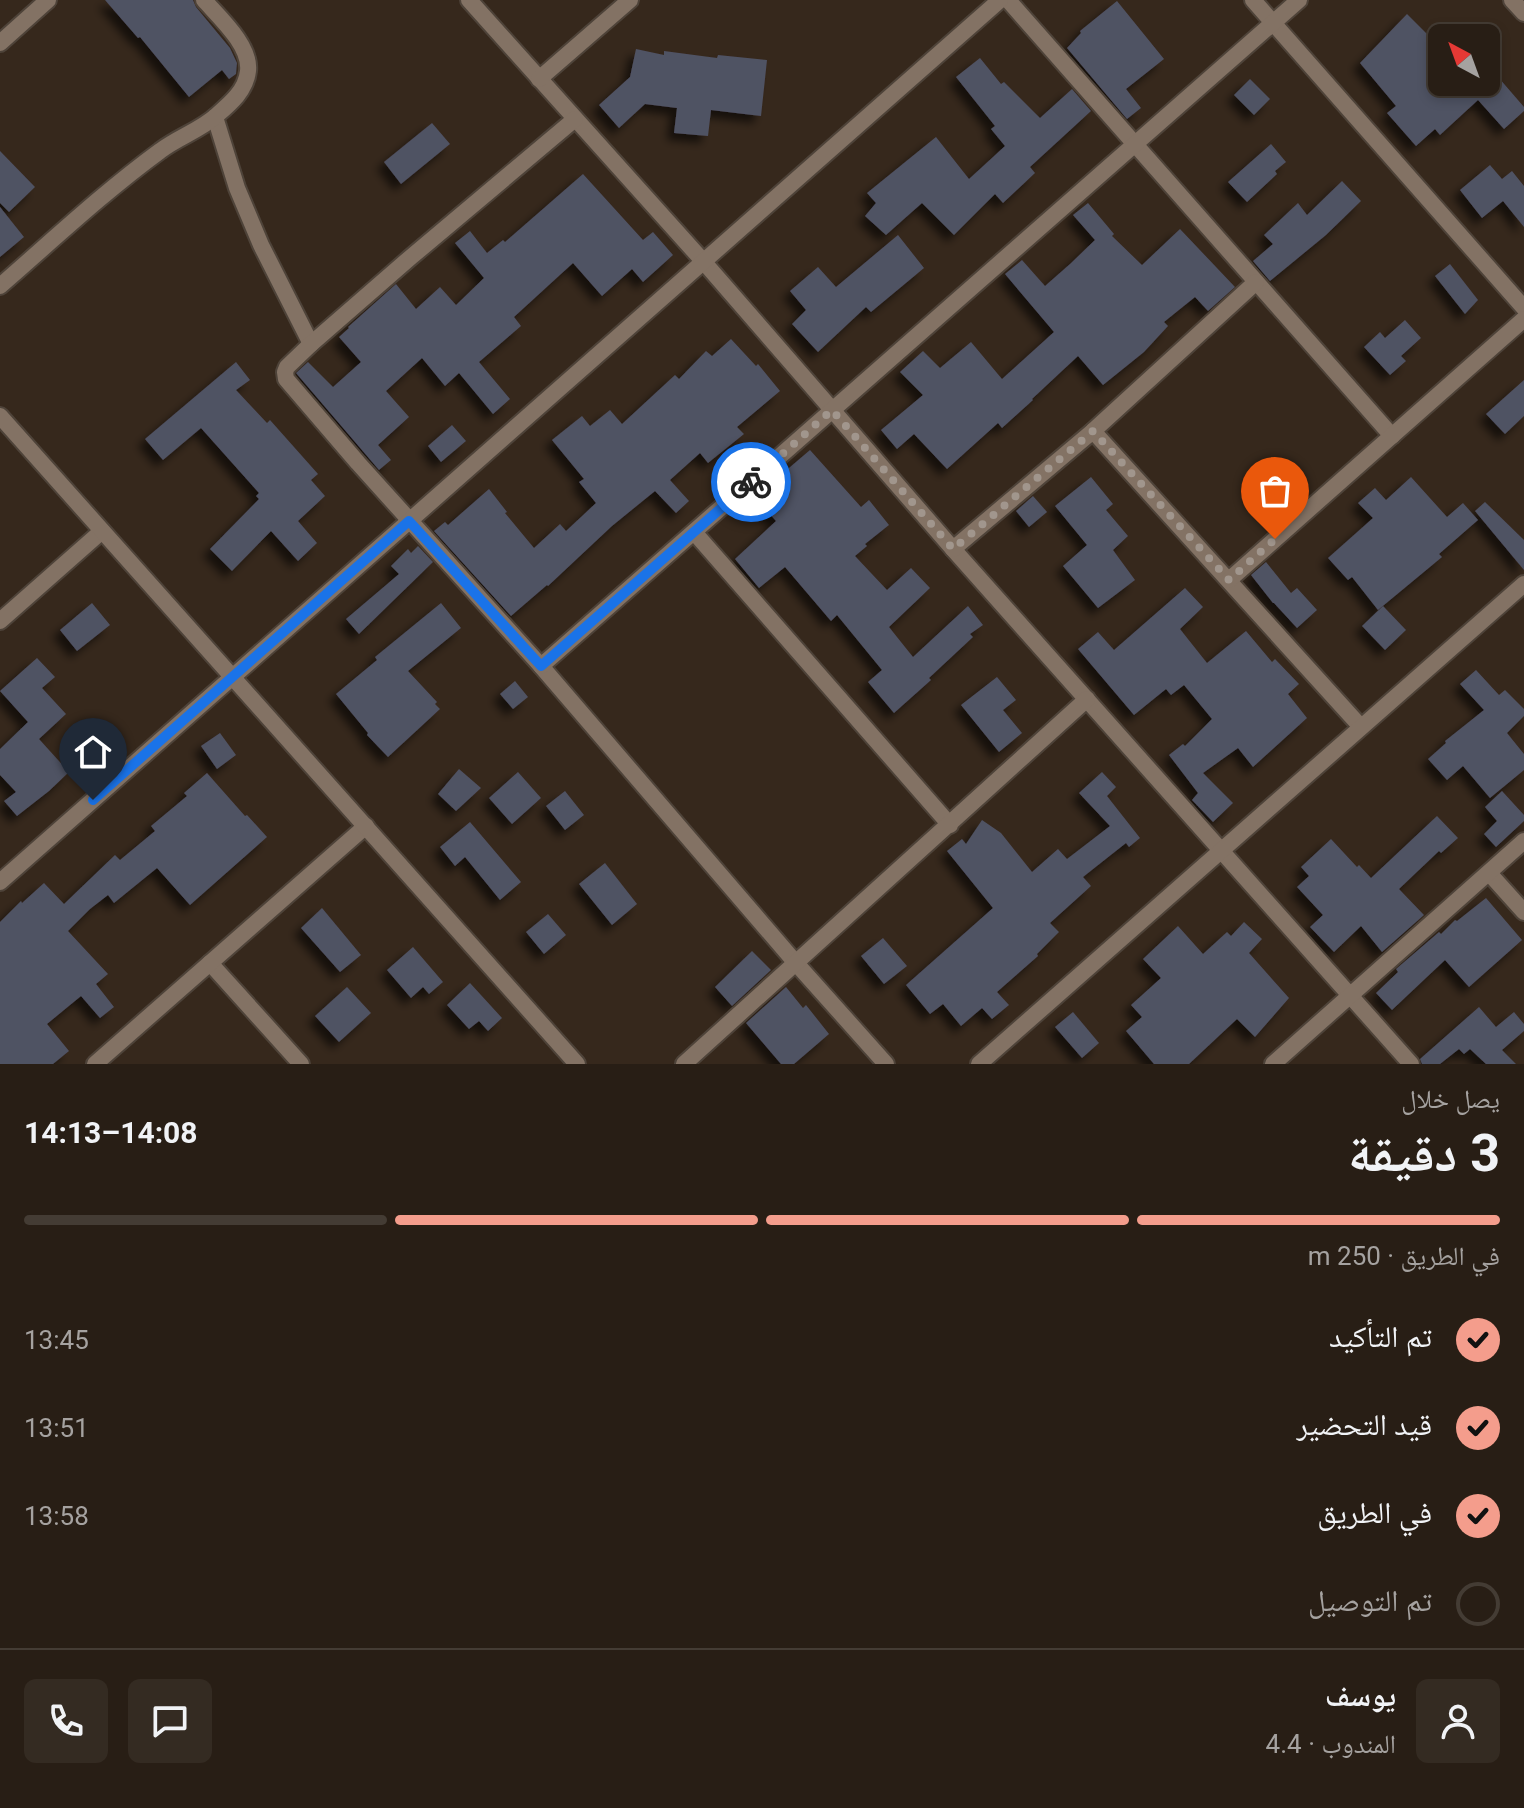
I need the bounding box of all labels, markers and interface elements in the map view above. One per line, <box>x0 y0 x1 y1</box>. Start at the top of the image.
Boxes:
north arrow <box>1428 24 1500 96</box>
map controls <box>1428 24 1500 96</box>
courier <box>711 442 791 522</box>
pin <box>1241 457 1309 539</box>
icon: bike <box>729 460 773 504</box>
icon: bag <box>1253 469 1297 513</box>
pin <box>59 718 127 800</box>
icon: home <box>71 730 115 774</box>
text: يصل خلال <box>1401 1084 1500 1114</box>
text: 14:08–14:13 <box>24 1115 198 1150</box>
text: 3 دقيقة <box>1348 1123 1500 1184</box>
text: في الطريق · 250 m <box>1308 1241 1500 1271</box>
icon: check <box>1456 1318 1500 1362</box>
text: تم التأكيد <box>1329 1319 1432 1354</box>
text: 13:45 <box>24 1325 89 1355</box>
icon: check <box>1456 1406 1500 1450</box>
text: قيد التحضير <box>1296 1407 1432 1442</box>
text: 13:51 <box>24 1413 89 1443</box>
icon: check <box>1456 1494 1500 1538</box>
text: في الطريق <box>1317 1495 1432 1530</box>
text: 13:58 <box>24 1501 89 1531</box>
text: تم التوصيل <box>1308 1583 1432 1618</box>
text: يوسف <box>1325 1678 1396 1713</box>
button: phone <box>24 1679 108 1763</box>
button: chat <box>128 1679 212 1763</box>
button: person <box>1416 1679 1500 1763</box>
text: المندوب · 4.4 <box>1266 1729 1396 1759</box>

